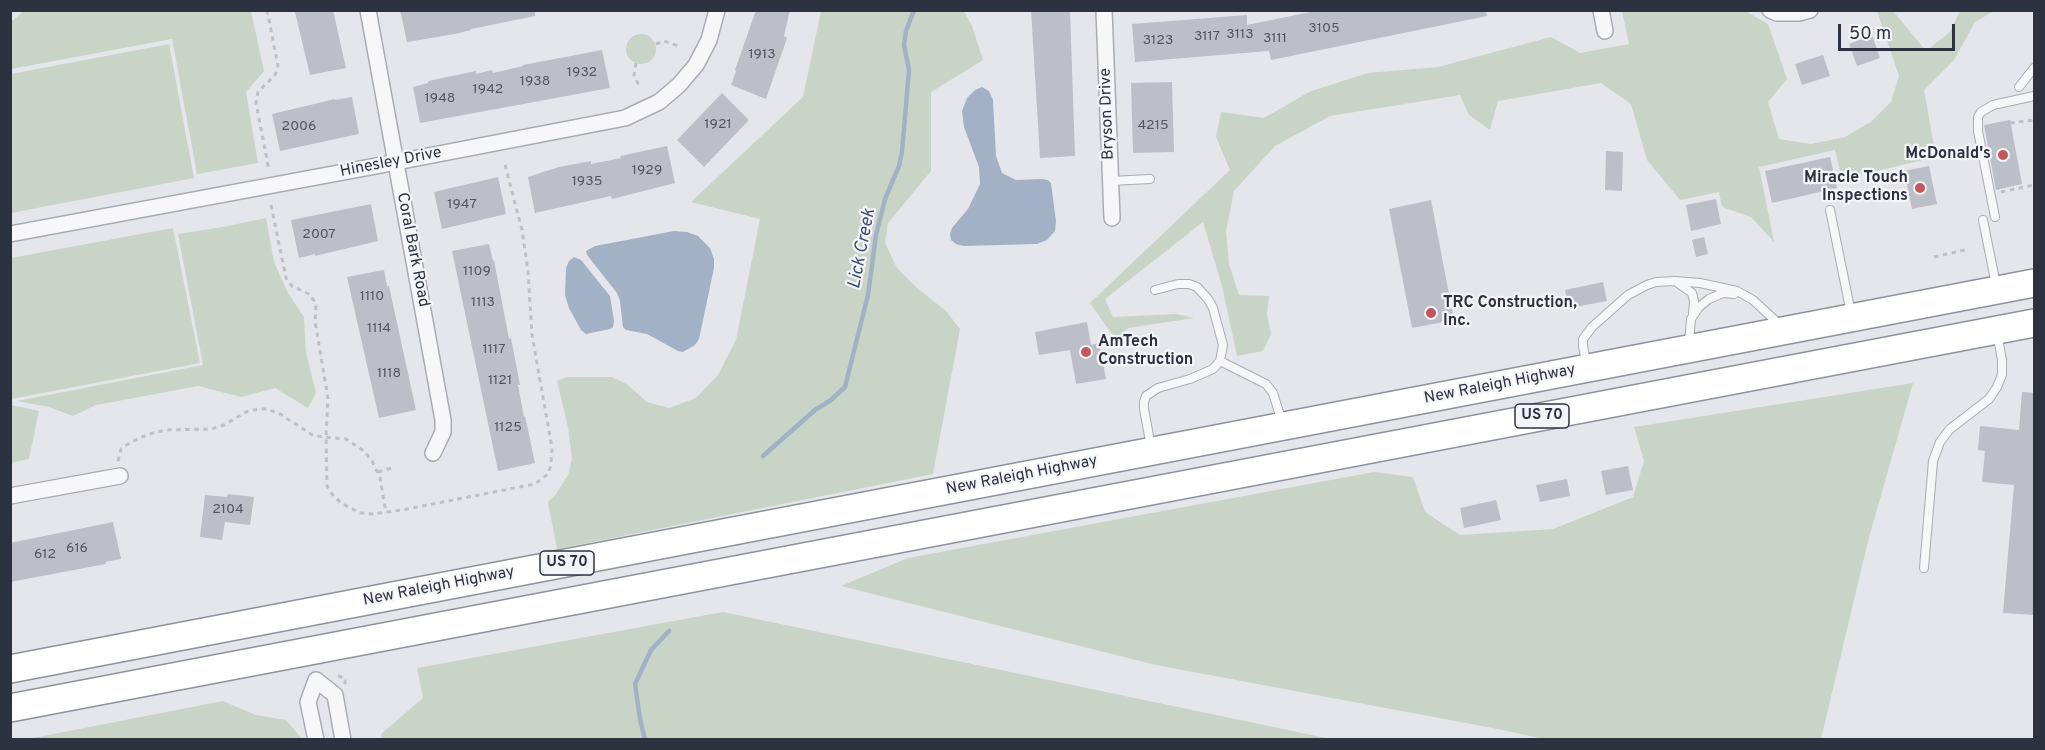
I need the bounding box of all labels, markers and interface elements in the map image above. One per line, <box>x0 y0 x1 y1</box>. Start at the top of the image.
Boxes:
scale bar <box>1841 12 1958 50</box>
house number: 3105 <box>1308 21 1340 37</box>
text: 50 m <box>1849 23 1891 46</box>
house number: 3113 <box>1226 27 1254 43</box>
house number: 3117 <box>1194 29 1220 45</box>
house number: 3111 <box>1263 31 1287 47</box>
house number: 3123 <box>1143 33 1173 49</box>
house number: 1913 <box>748 47 776 63</box>
house number: 1932 <box>567 65 597 81</box>
street label: Bryson Drive <box>1097 68 1119 160</box>
house number: 1938 <box>520 74 550 90</box>
house number: 1942 <box>473 82 503 98</box>
house number: 1948 <box>425 91 455 107</box>
house number: 1921 <box>704 117 732 133</box>
house number: 4215 <box>1137 118 1169 134</box>
house number: 2006 <box>282 119 316 135</box>
street label: Hinesley Drive <box>339 144 443 182</box>
place label: McDonald's <box>1905 145 1991 165</box>
marker: McDonald's <box>1996 148 2010 162</box>
house number: 1929 <box>632 163 662 179</box>
place label: Miracle Touch Inspections <box>1804 169 1908 207</box>
house number: 1935 <box>572 174 602 190</box>
marker: Miracle Touch Inspections <box>1913 181 1927 195</box>
street label: Coral Bark Road <box>391 191 433 309</box>
house number: 1947 <box>447 197 477 213</box>
water label: Lick Creek <box>845 207 881 291</box>
house number: 2007 <box>302 227 336 243</box>
house number: 1109 <box>463 264 491 280</box>
house number: 1110 <box>360 289 384 305</box>
place label: TRC Construction, Inc. <box>1443 294 1577 332</box>
house number: 1113 <box>471 295 495 311</box>
marker: TRC Construction, Inc. <box>1424 306 1438 320</box>
house number: 1114 <box>367 321 391 337</box>
place label: AmTech Construction <box>1098 333 1193 371</box>
house number: 1117 <box>483 342 505 358</box>
marker: AmTech Construction <box>1079 345 1093 359</box>
street label: New Raleigh Highway <box>1423 361 1577 409</box>
house number: 1118 <box>377 366 401 382</box>
house number: 1121 <box>488 373 512 389</box>
road number: US 70 <box>1515 404 1569 428</box>
house number: 1125 <box>494 420 522 436</box>
street label: New Raleigh Highway <box>945 452 1099 500</box>
house number: 2104 <box>212 502 244 518</box>
house number: 616 <box>66 541 88 557</box>
house number: 612 <box>34 547 56 563</box>
road number: US 70 <box>540 551 594 575</box>
street label: New Raleigh Highway <box>362 563 516 611</box>

